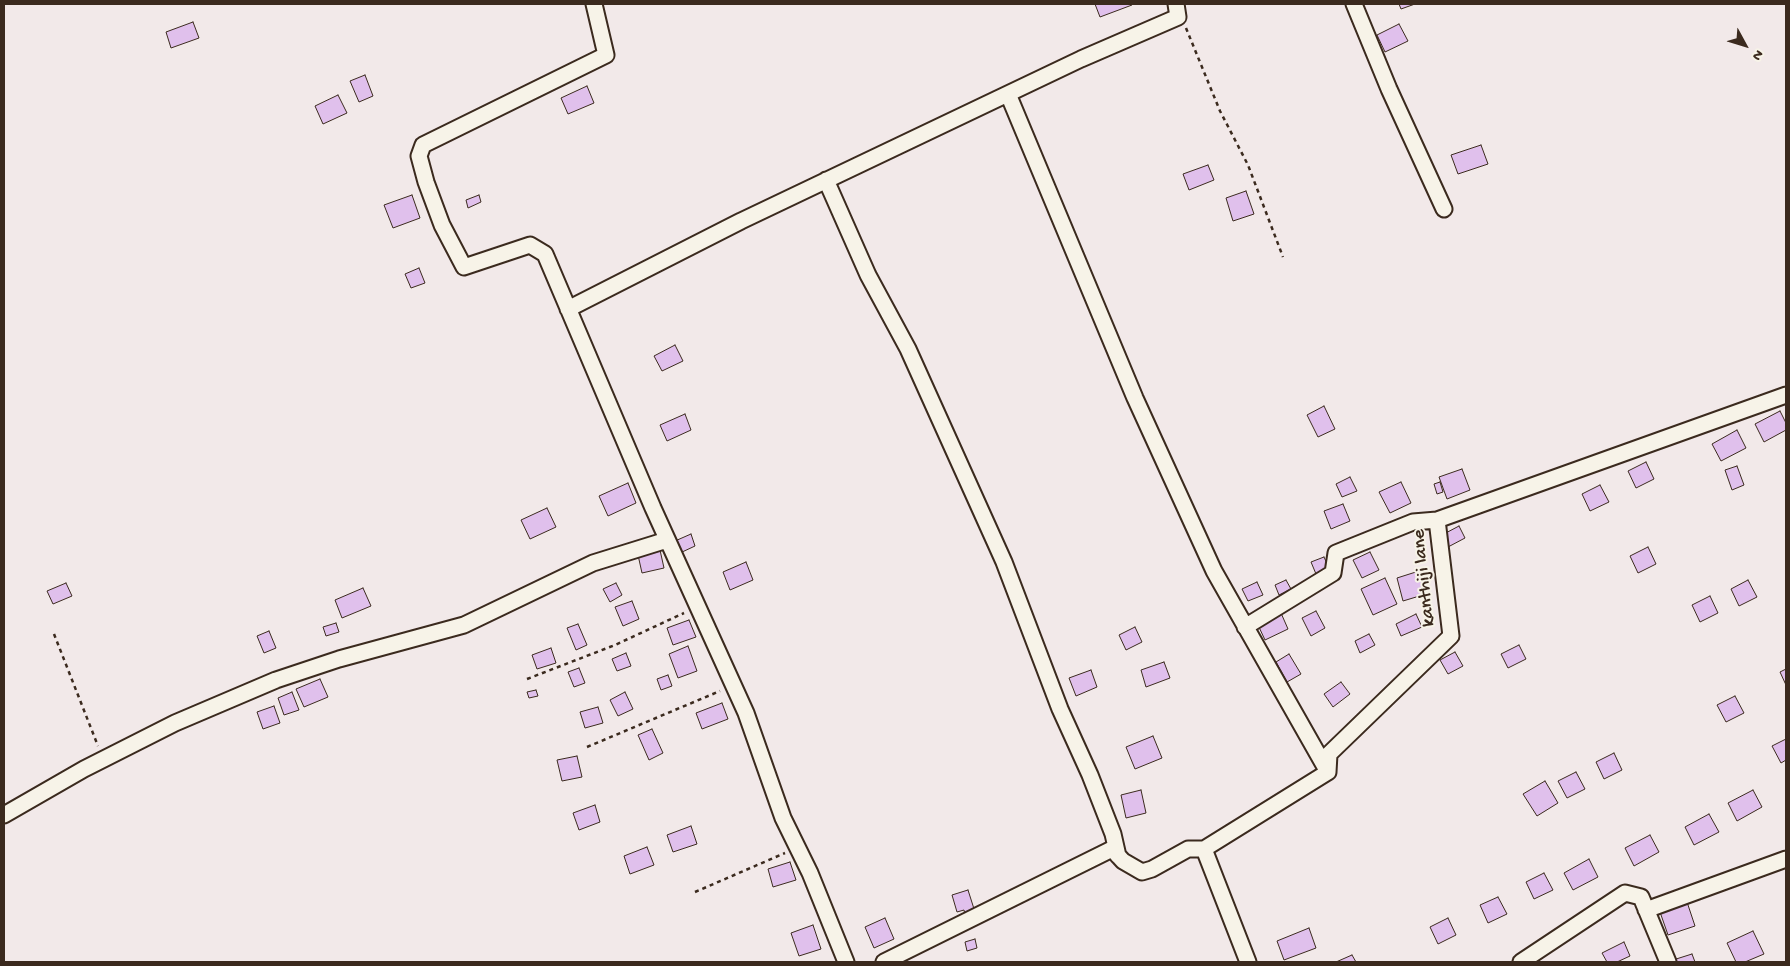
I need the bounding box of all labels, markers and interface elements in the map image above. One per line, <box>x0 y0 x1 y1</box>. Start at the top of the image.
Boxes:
north arrow <box>1720 20 1770 70</box>
text: N <box>1748 46 1767 64</box>
street label: kanthiji lane <box>1409 528 1441 628</box>

